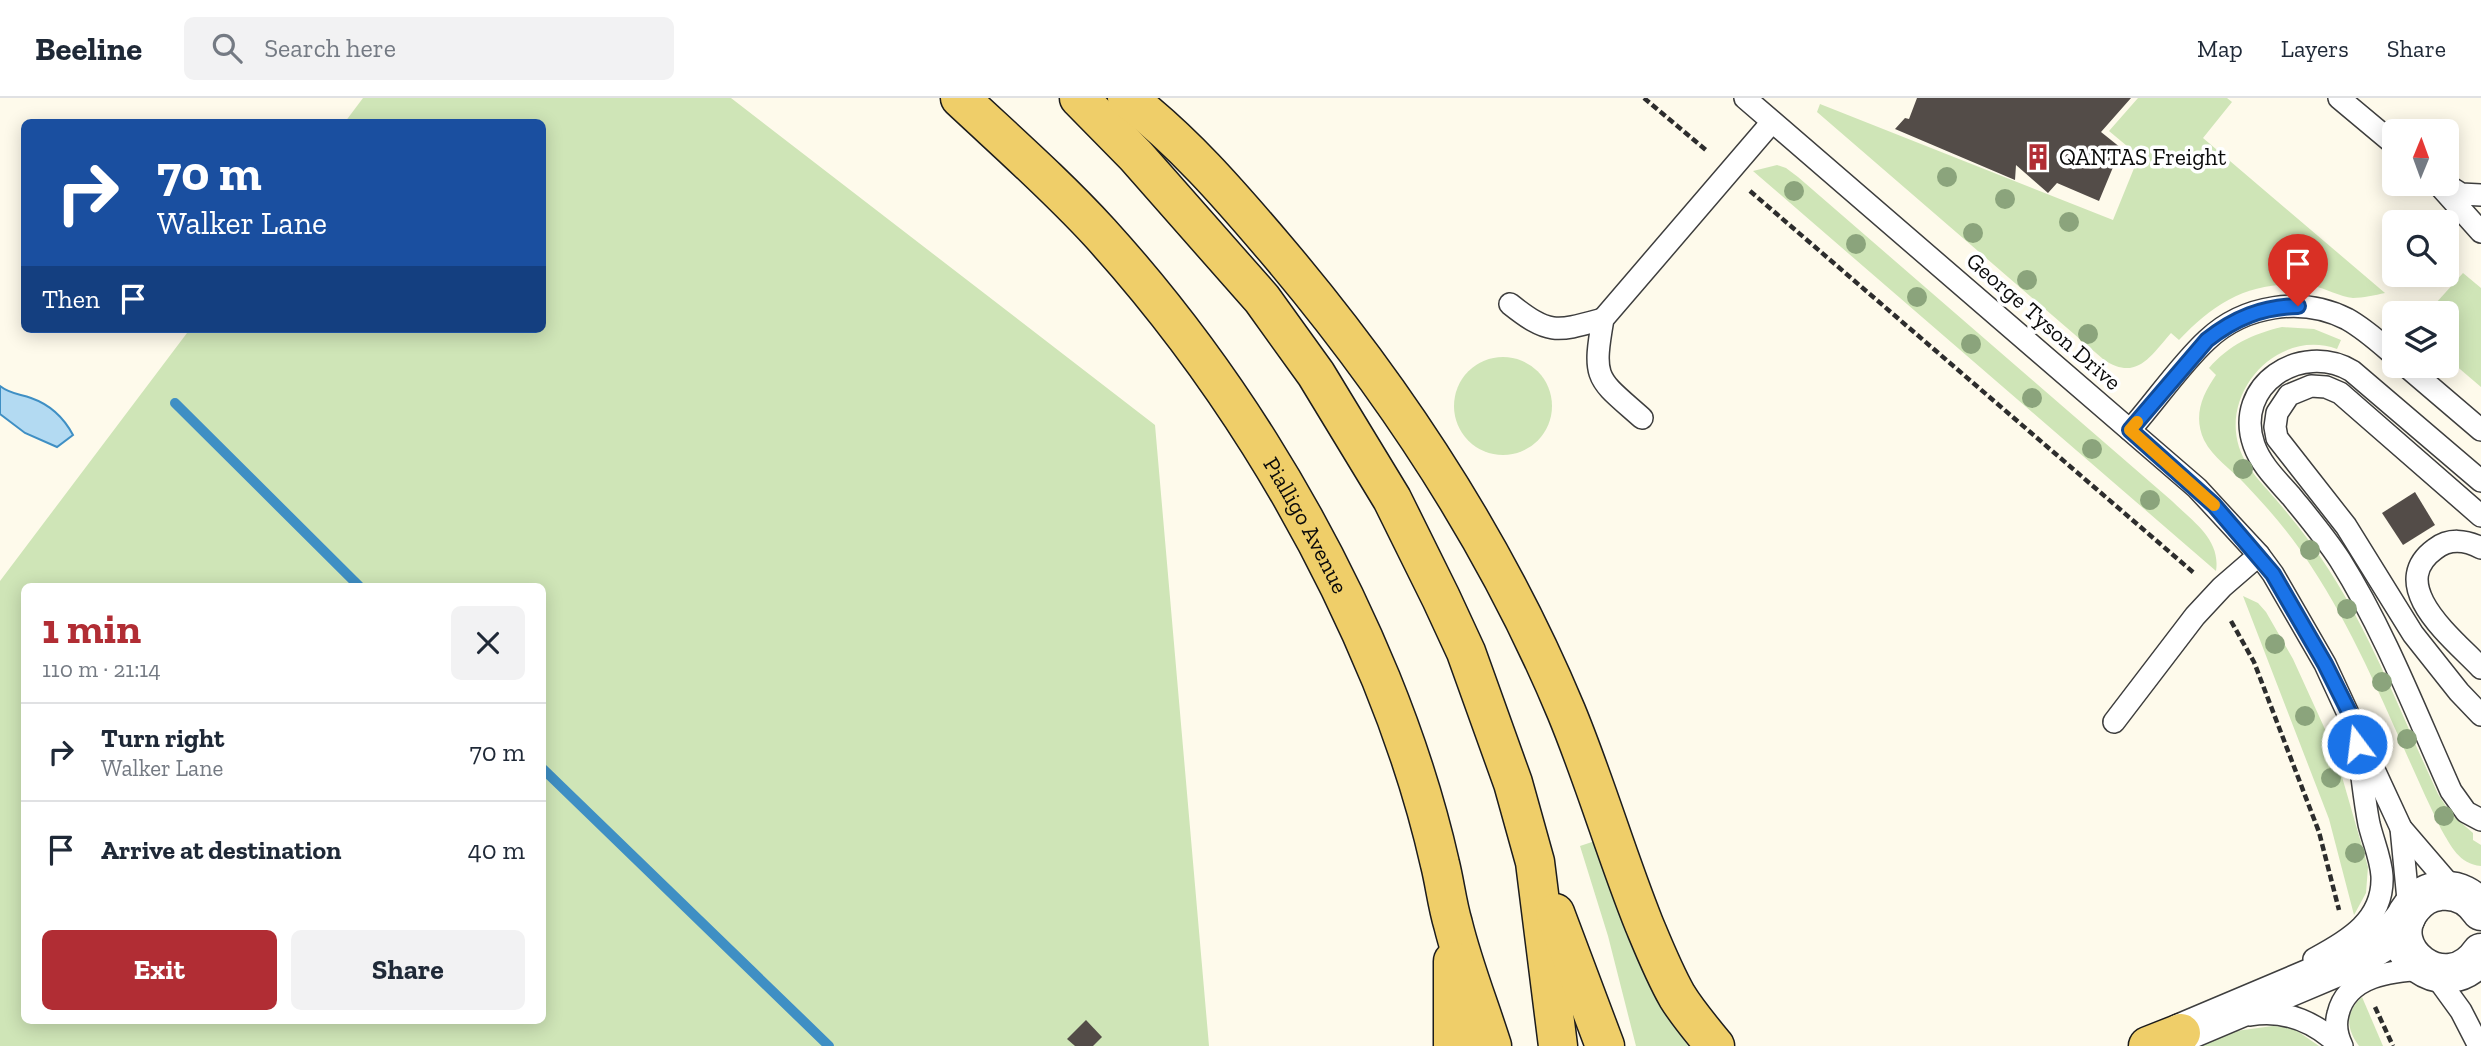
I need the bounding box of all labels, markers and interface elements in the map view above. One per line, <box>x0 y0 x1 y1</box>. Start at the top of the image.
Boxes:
search box <box>184 17 674 80</box>
text: Beeline <box>35 29 142 68</box>
icon: search <box>208 29 246 67</box>
text: Search here <box>264 32 396 64</box>
text: Map <box>2197 34 2243 63</box>
text: Layers <box>2281 34 2349 63</box>
text: Share <box>2387 34 2446 63</box>
north arrow <box>2382 119 2459 196</box>
map controls <box>2382 119 2459 378</box>
building icon: QANTAS Freight <box>2023 142 2053 172</box>
place label: QANTAS Freight <box>2059 143 2227 171</box>
text: 70 m <box>157 144 262 203</box>
icon: right <box>42 147 133 238</box>
text: Walker Lane <box>157 204 327 242</box>
button: search <box>2382 210 2459 287</box>
pin <box>2268 234 2328 306</box>
icon: arrive <box>2279 245 2317 283</box>
street label: George Tyson Drive <box>1961 246 2127 396</box>
icon: arrive <box>114 280 152 318</box>
text: Then <box>42 283 100 315</box>
button: layers <box>2382 301 2459 378</box>
street label: Pialligo Avenue <box>1257 452 1354 598</box>
text: 1 min <box>42 603 141 654</box>
button: close <box>451 606 525 680</box>
text: 110 m · 21:14 <box>42 655 161 683</box>
position arrow <box>2320 707 2394 781</box>
text: Turn right <box>101 722 224 754</box>
icon: right <box>42 733 80 771</box>
text: 70 m <box>469 736 525 768</box>
text: Walker Lane <box>101 754 223 782</box>
icon: arrive <box>42 831 80 869</box>
text: Arrive at destination <box>101 834 341 866</box>
text: 40 m <box>468 834 525 866</box>
button: Exit <box>42 930 277 1010</box>
button: Share <box>291 930 525 1010</box>

